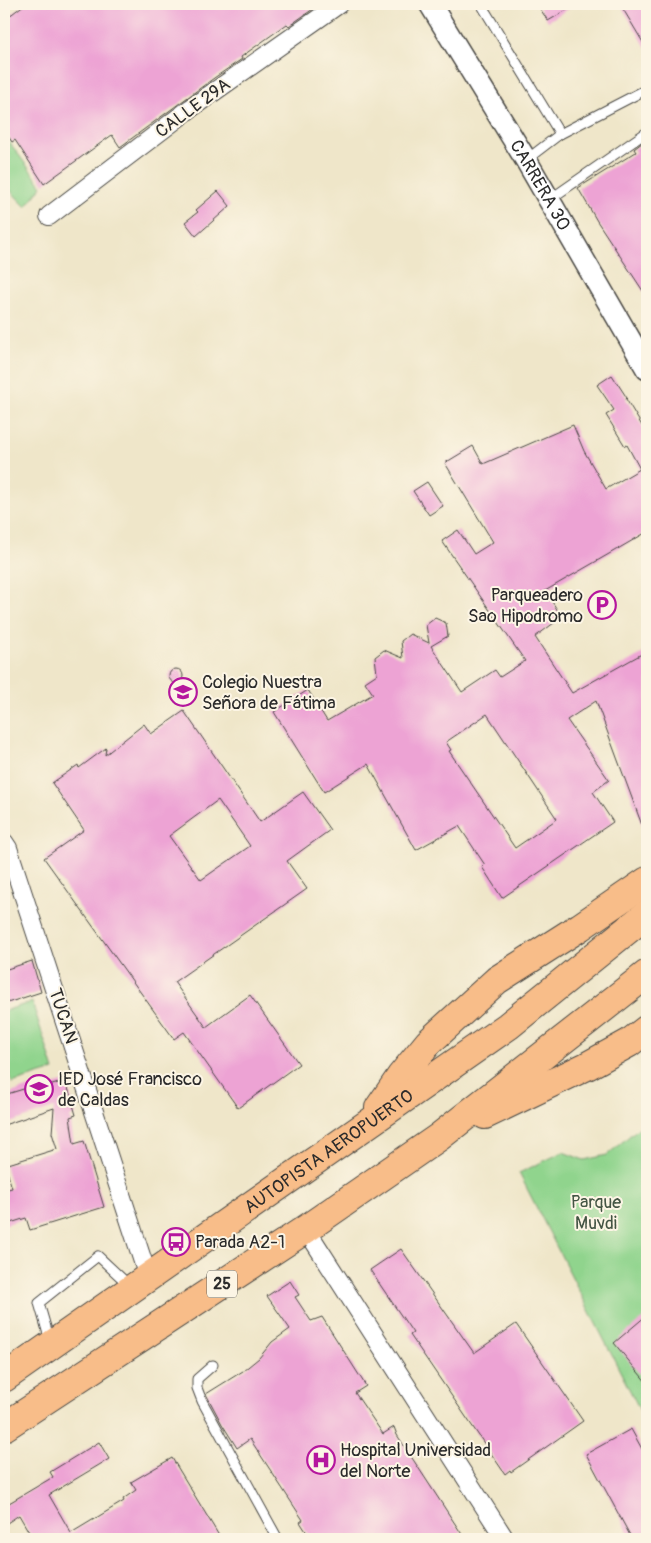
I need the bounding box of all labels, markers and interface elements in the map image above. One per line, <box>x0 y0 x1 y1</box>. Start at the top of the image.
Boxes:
street label: CALLE 29A <box>151 73 235 143</box>
street label: CARRERA 30 <box>505 135 576 235</box>
place label: Parqueadero Sao Hipodromo <box>468 584 583 628</box>
parking icon: Parqueadero Sao Hipodromo <box>587 590 617 620</box>
place label: Colegio Nuestra Señora de Fátima <box>202 671 336 715</box>
school or university icon: Colegio Nuestra Señora de Fátima <box>168 677 198 707</box>
street label: TUCAN <box>43 985 83 1047</box>
place label: IED José Francisco de Caldas <box>58 1068 202 1112</box>
school or university icon: IED José Francisco de Caldas <box>24 1074 54 1104</box>
street label: AUTOPISTA AEROPUERTO <box>239 1084 418 1218</box>
park label: Parque Muvdi <box>571 1191 621 1235</box>
bus stop icon: Parada A2-1 <box>161 1227 191 1257</box>
place label: Parada A2-1 <box>195 1231 285 1254</box>
road number: 25 <box>207 1270 237 1298</box>
place label: Hospital Universidad del Norte <box>340 1439 491 1483</box>
hospital icon: Hospital Universidad del Norte <box>306 1445 336 1475</box>

